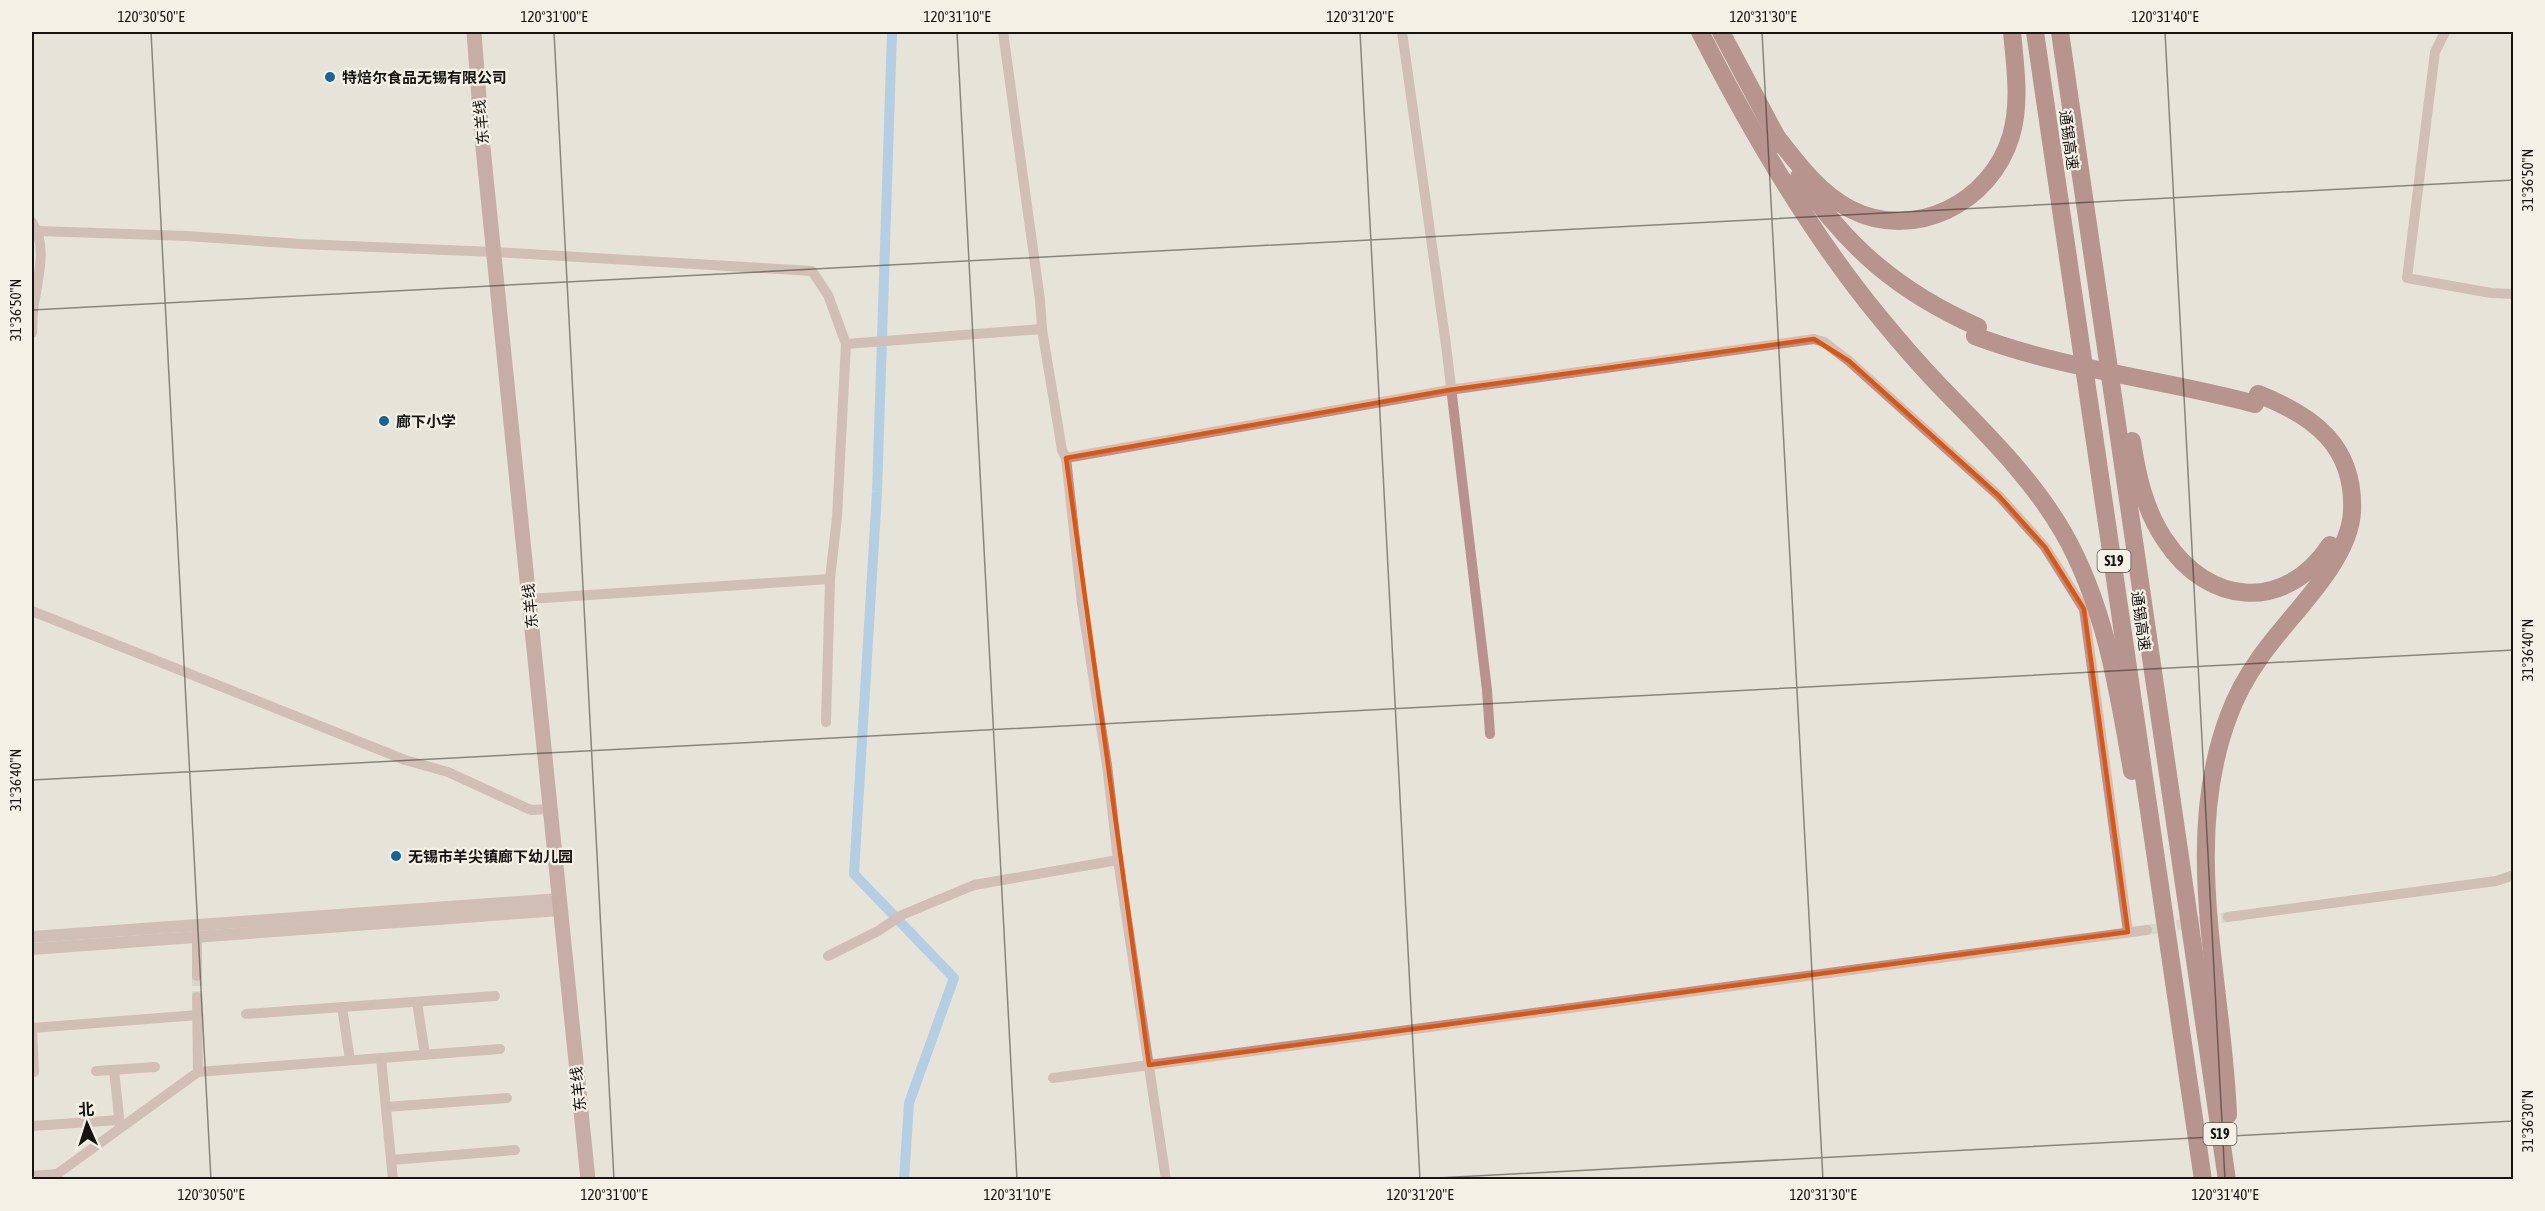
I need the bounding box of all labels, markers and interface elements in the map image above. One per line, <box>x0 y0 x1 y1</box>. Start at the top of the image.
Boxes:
text: 120°30'50"E <box>117 8 185 25</box>
text: 120°31'00"E <box>520 8 588 25</box>
text: 120°31'10"E <box>923 8 991 25</box>
text: 120°31'20"E <box>1326 8 1394 25</box>
text: 120°31'30"E <box>1729 8 1797 25</box>
text: 120°31'40"E <box>2131 8 2199 25</box>
place label: 特焙尔食品无锡有限公司 <box>342 69 507 86</box>
marker: 特焙尔食品无锡有限公司 <box>323 70 337 84</box>
street label: 东羊线 <box>471 99 491 145</box>
street label: 通锡高速 <box>2056 109 2082 171</box>
text: 31°36'50"N <box>2519 149 2536 211</box>
text: 31°36'50"N <box>7 279 24 341</box>
place label: 廊下小学 <box>396 413 456 430</box>
marker: 廊下小学 <box>377 414 391 428</box>
road number: S19 <box>2098 550 2130 572</box>
street label: 东羊线 <box>520 583 540 629</box>
street label: 通锡高速 <box>2128 590 2154 652</box>
text: 31°36'40"N <box>2519 619 2536 681</box>
text: 31°36'40"N <box>7 749 24 811</box>
place label: 无锡市羊尖镇廊下幼儿园 <box>408 848 573 865</box>
marker: 无锡市羊尖镇廊下幼儿园 <box>389 849 403 863</box>
street label: 东羊线 <box>567 1066 589 1112</box>
text: 31°36'30"N <box>2519 1090 2536 1152</box>
north arrow <box>57 1094 117 1154</box>
text: 北 <box>78 1100 95 1118</box>
road number: S19 <box>2204 1123 2236 1145</box>
text: 120°30'50"E <box>177 1186 245 1203</box>
text: 120°31'00"E <box>580 1186 648 1203</box>
text: 120°31'10"E <box>983 1186 1051 1203</box>
text: 120°31'20"E <box>1386 1186 1454 1203</box>
text: 120°31'30"E <box>1789 1186 1857 1203</box>
text: 120°31'40"E <box>2191 1186 2259 1203</box>

